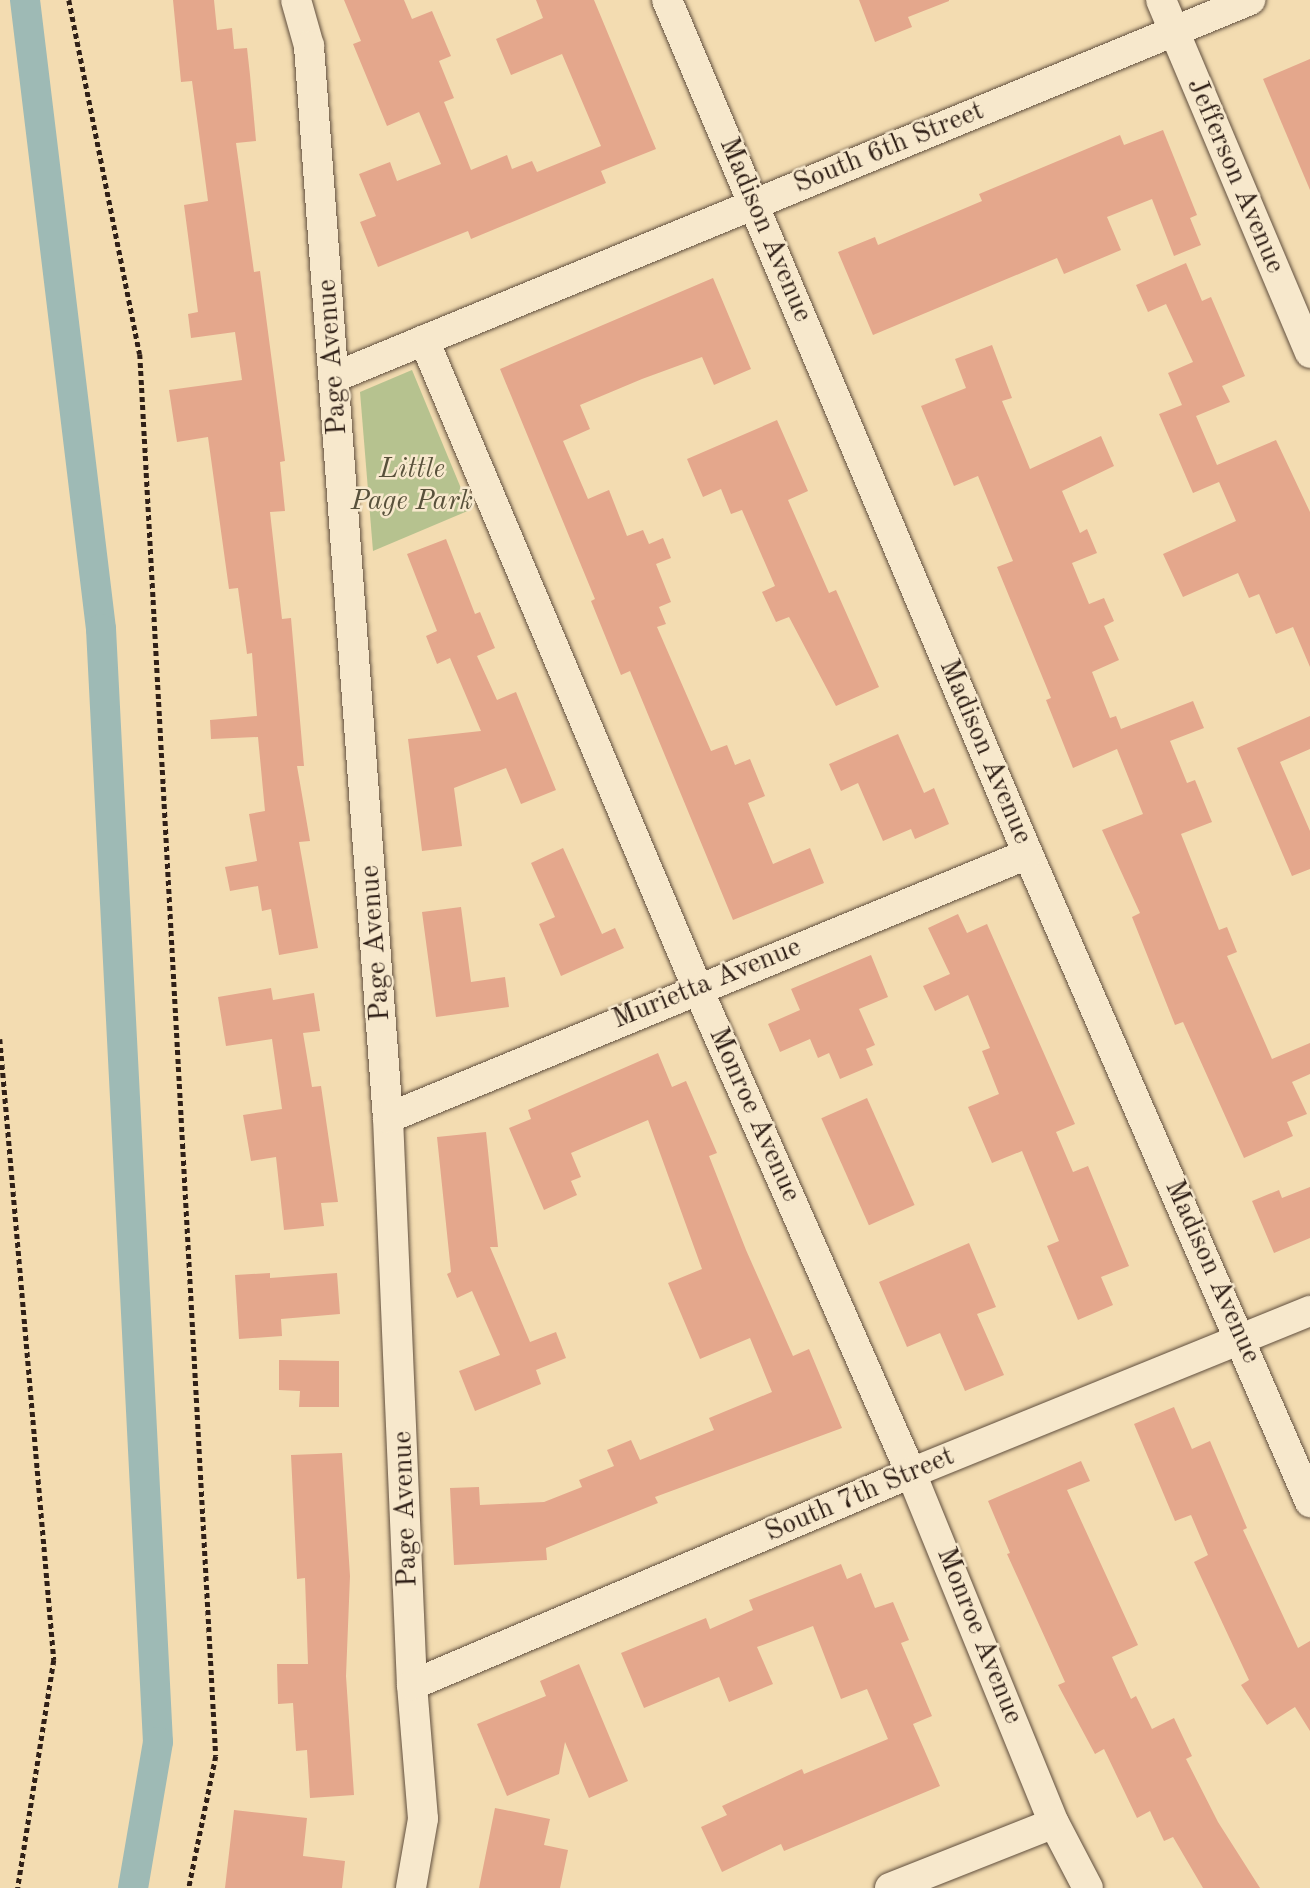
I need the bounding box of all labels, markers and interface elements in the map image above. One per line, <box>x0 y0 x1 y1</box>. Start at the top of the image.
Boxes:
street label: Jefferson Avenue <box>1179 73 1291 279</box>
street label: South 6th Street <box>789 95 989 201</box>
street label: Madison Avenue <box>711 133 819 327</box>
street label: Page Avenue <box>311 278 355 436</box>
park label: Little Page Park <box>351 453 473 519</box>
street label: Madison Avenue <box>931 655 1039 849</box>
street label: Page Avenue <box>354 864 398 1022</box>
street label: Murietta Avenue <box>608 931 806 1037</box>
street label: Monroe Avenue <box>701 1023 807 1207</box>
street label: Madison Avenue <box>1157 1175 1267 1369</box>
street label: Page Avenue <box>386 1430 426 1588</box>
street label: South 7th Street <box>760 1440 960 1550</box>
street label: Monroe Avenue <box>928 1543 1030 1729</box>

